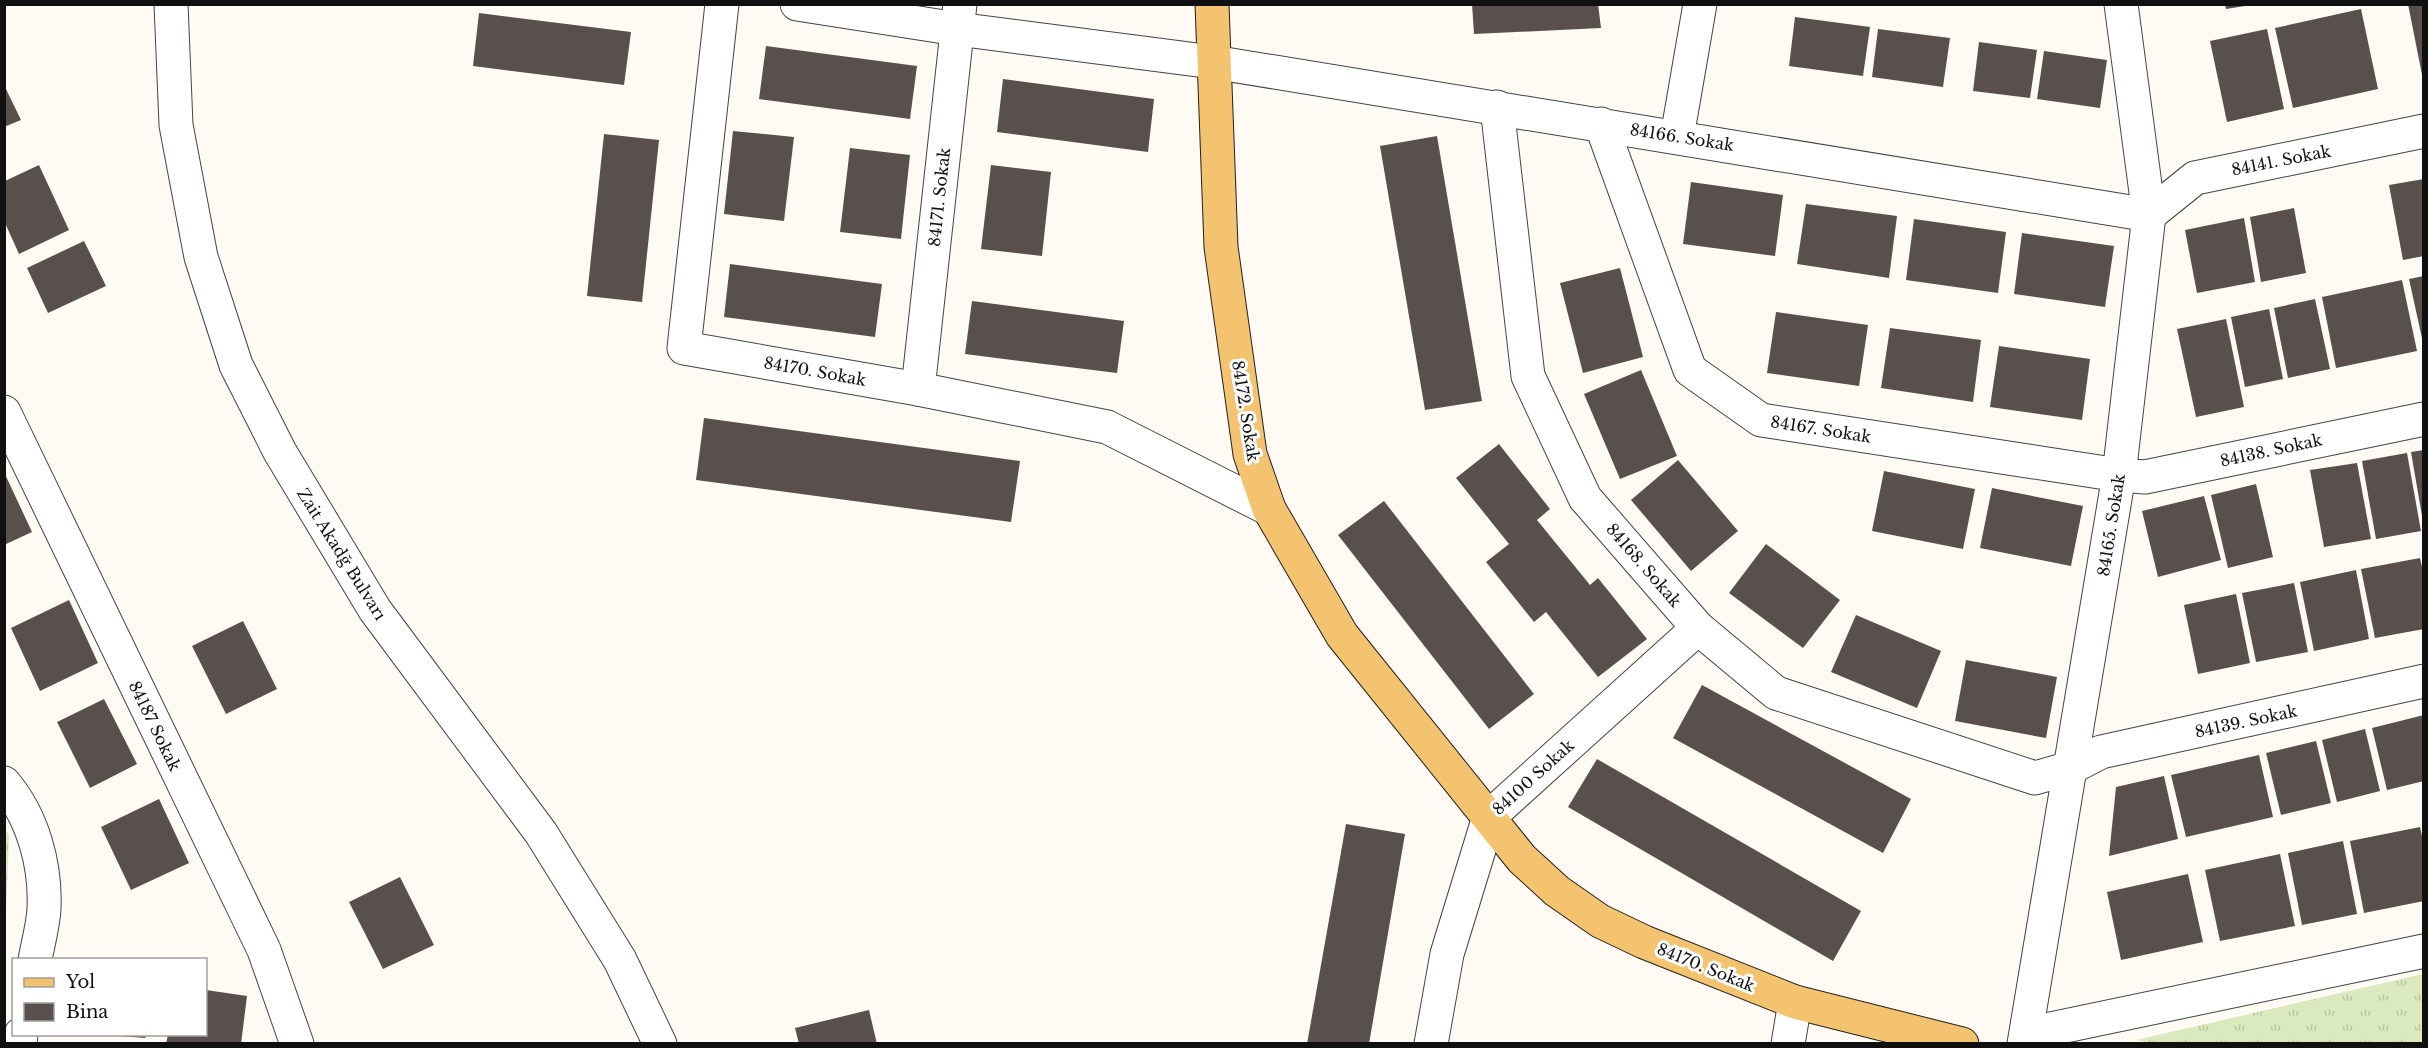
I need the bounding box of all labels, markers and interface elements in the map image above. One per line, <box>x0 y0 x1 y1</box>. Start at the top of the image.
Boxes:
street label: 84166. Sokak <box>1629 119 1736 155</box>
street label: 84141. Sokak <box>2230 141 2333 179</box>
street label: 84171. Sokak <box>924 146 954 248</box>
street label: 84170. Sokak <box>762 352 868 390</box>
street label: 84172. Sokak <box>1228 359 1264 463</box>
street label: 84167. Sokak <box>1769 411 1873 447</box>
street label: 84138. Sokak <box>2218 429 2324 471</box>
street label: 84165. Sokak <box>2093 472 2129 578</box>
street label: Zait Akadğ Bulvarı <box>293 484 391 624</box>
street label: 84168. Sokak <box>1602 519 1686 611</box>
street label: 84187 Sokak <box>125 678 186 774</box>
street label: 84139. Sokak <box>2193 700 2299 742</box>
street label: 84100 Sokak <box>1488 735 1578 819</box>
street label: 84170. Sokak <box>1654 938 1758 996</box>
legend <box>12 958 207 1036</box>
text: Yol <box>65 971 95 993</box>
text: Bina <box>66 1001 108 1023</box>

